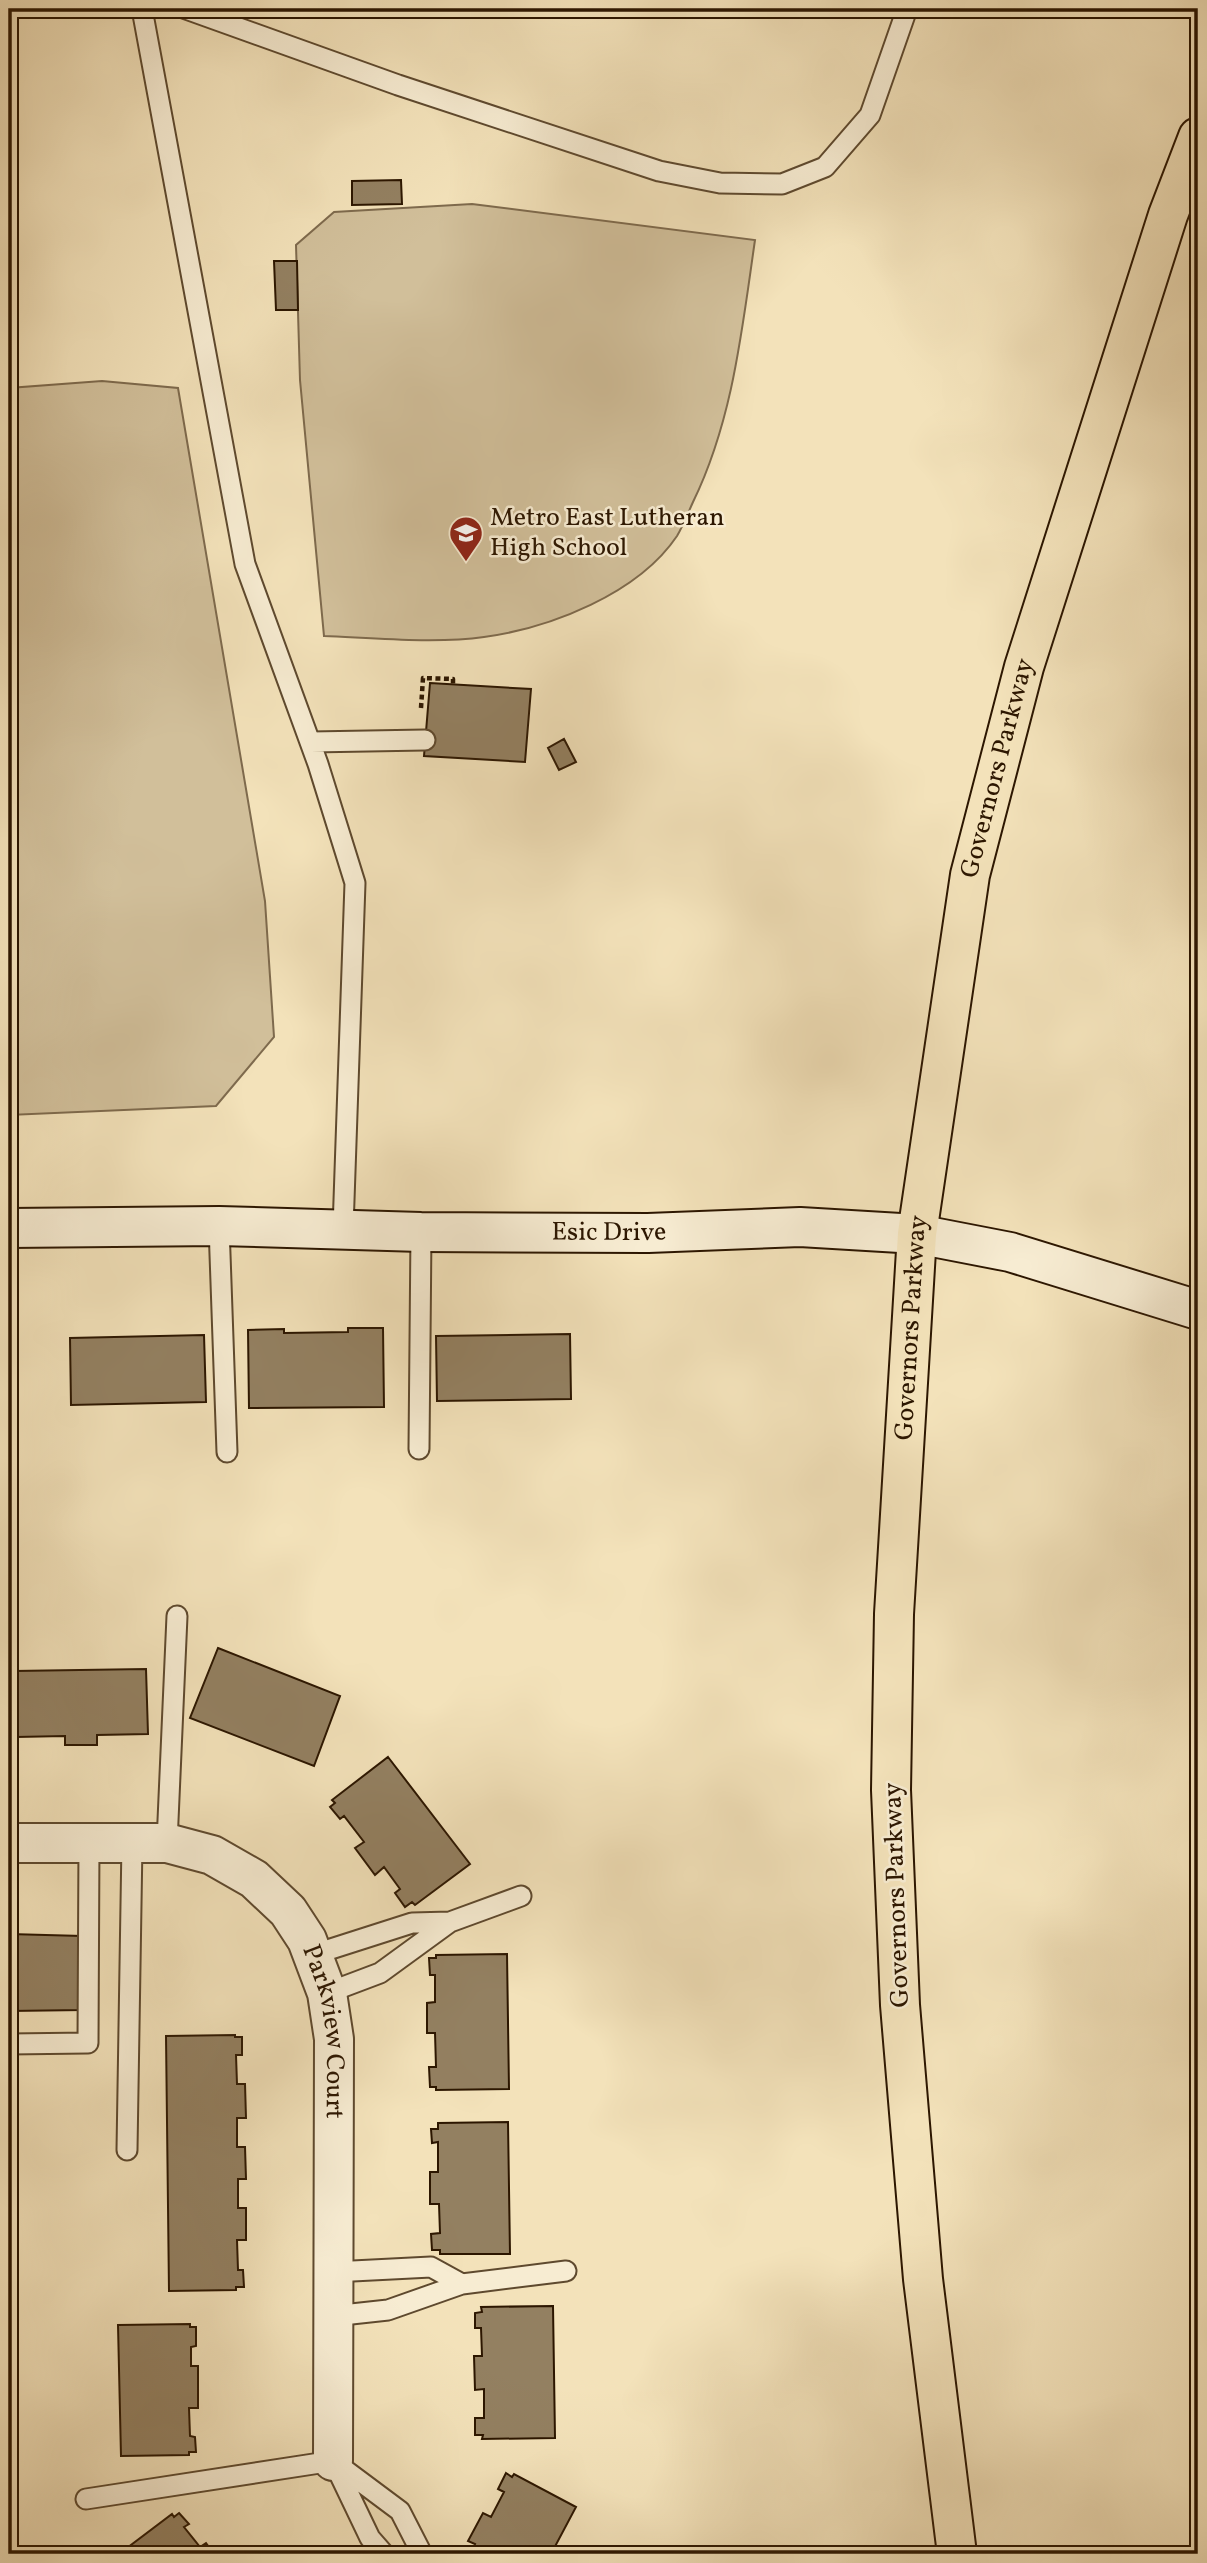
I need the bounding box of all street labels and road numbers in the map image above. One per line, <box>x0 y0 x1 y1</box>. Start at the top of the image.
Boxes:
street label: Governors Parkway <box>952 654 1044 882</box>
street label: Governors Parkway <box>887 1213 938 1441</box>
street label: Esic Drive <box>551 1214 667 1251</box>
street label: Governors Parkway <box>875 1782 919 2008</box>
street label: Parkview Court <box>292 1939 353 2119</box>

